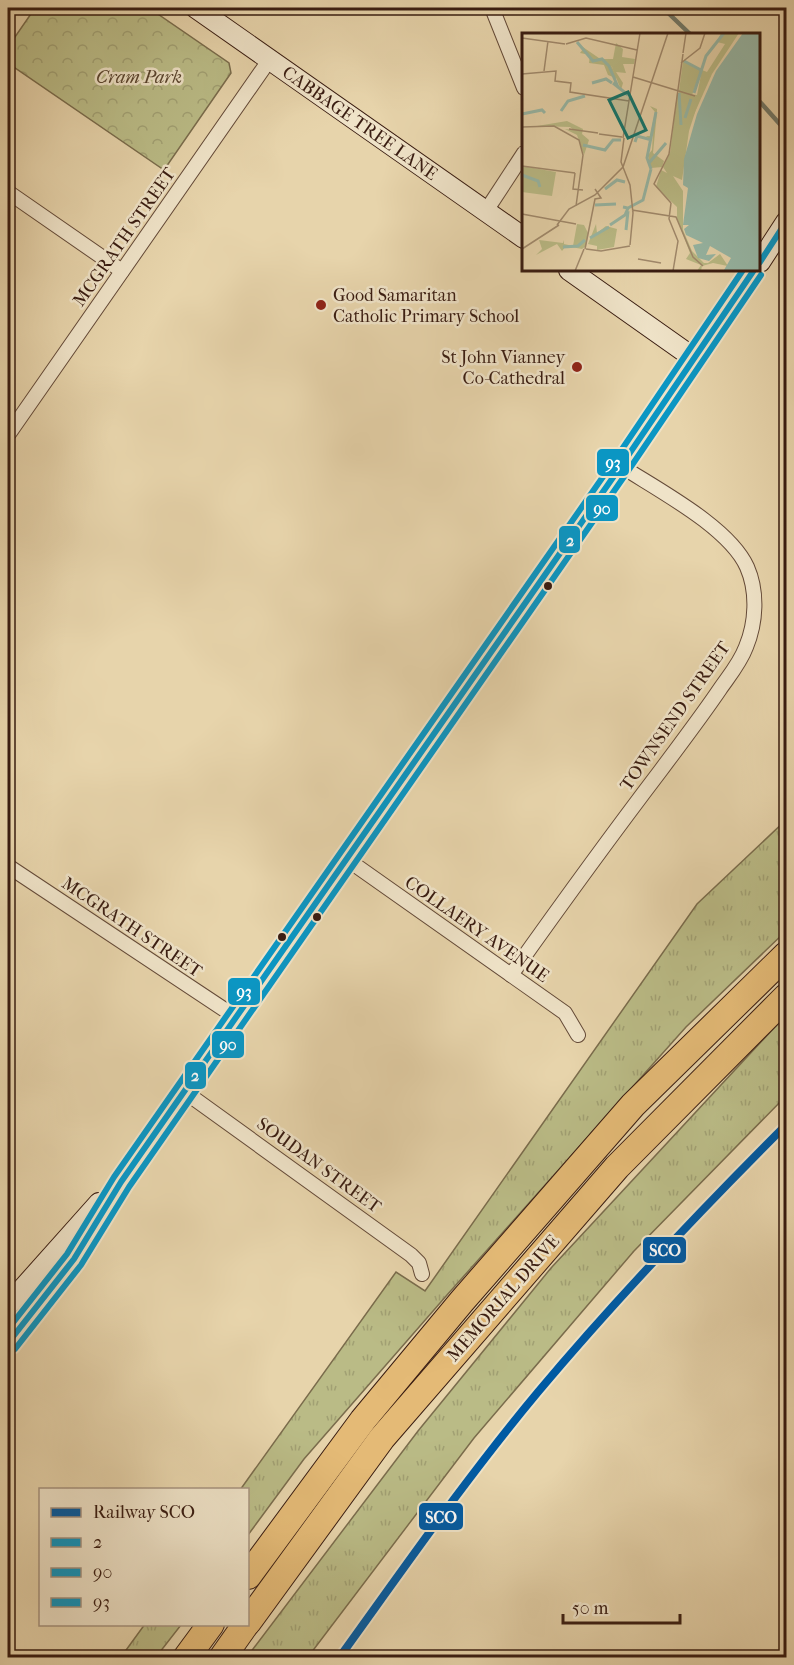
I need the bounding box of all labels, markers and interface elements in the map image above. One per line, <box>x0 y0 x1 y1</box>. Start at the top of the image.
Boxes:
inset map <box>522 33 761 272</box>
street label: CABBAGE TREE LANE <box>278 62 441 185</box>
park label: Cram Park <box>96 67 182 88</box>
street label: MCGRATH STREET <box>69 163 181 311</box>
place label: Good Samaritan Catholic Primary School <box>333 285 519 327</box>
marker: Good Samaritan Catholic Primary School <box>314 298 328 312</box>
place label: St John Vianney Co-Cathedral <box>441 347 566 389</box>
marker: St John Vianney Co-Cathedral <box>570 360 584 374</box>
line badge: 93 <box>596 448 630 477</box>
text: 93 <box>605 453 620 473</box>
line badge: 90 <box>585 494 619 522</box>
text: 90 <box>592 499 611 519</box>
line badge: 2 <box>558 525 581 554</box>
text: 2 <box>566 531 574 550</box>
unlabelled marker <box>542 580 554 592</box>
street label: TOWNSEND STREET <box>616 637 735 795</box>
street label: COLLAERY AVENUE <box>401 872 553 987</box>
street label: MCGRATH STREET <box>58 873 206 983</box>
unlabelled marker <box>311 911 323 923</box>
unlabelled marker <box>276 931 288 943</box>
line badge: 93 <box>227 977 261 1006</box>
text: 93 <box>236 982 251 1002</box>
line badge: 90 <box>211 1030 245 1059</box>
text: 90 <box>218 1035 237 1055</box>
line badge: 2 <box>184 1061 207 1090</box>
text: 2 <box>191 1066 199 1085</box>
street label: SOUDAN STREET <box>252 1113 386 1218</box>
street label: MEMORIAL DRIVE <box>443 1231 564 1366</box>
line badge: SCO <box>642 1236 687 1264</box>
text: SCO <box>649 1241 681 1260</box>
legend <box>39 1488 249 1626</box>
text: Railway SCO <box>93 1502 195 1523</box>
line badge: SCO <box>418 1502 464 1531</box>
text: SCO <box>425 1508 457 1527</box>
text: 2 <box>93 1532 102 1553</box>
text: 90 <box>93 1562 112 1583</box>
scale bar <box>563 1587 680 1625</box>
text: 93 <box>93 1592 110 1613</box>
text: 50 m <box>572 1598 609 1619</box>

